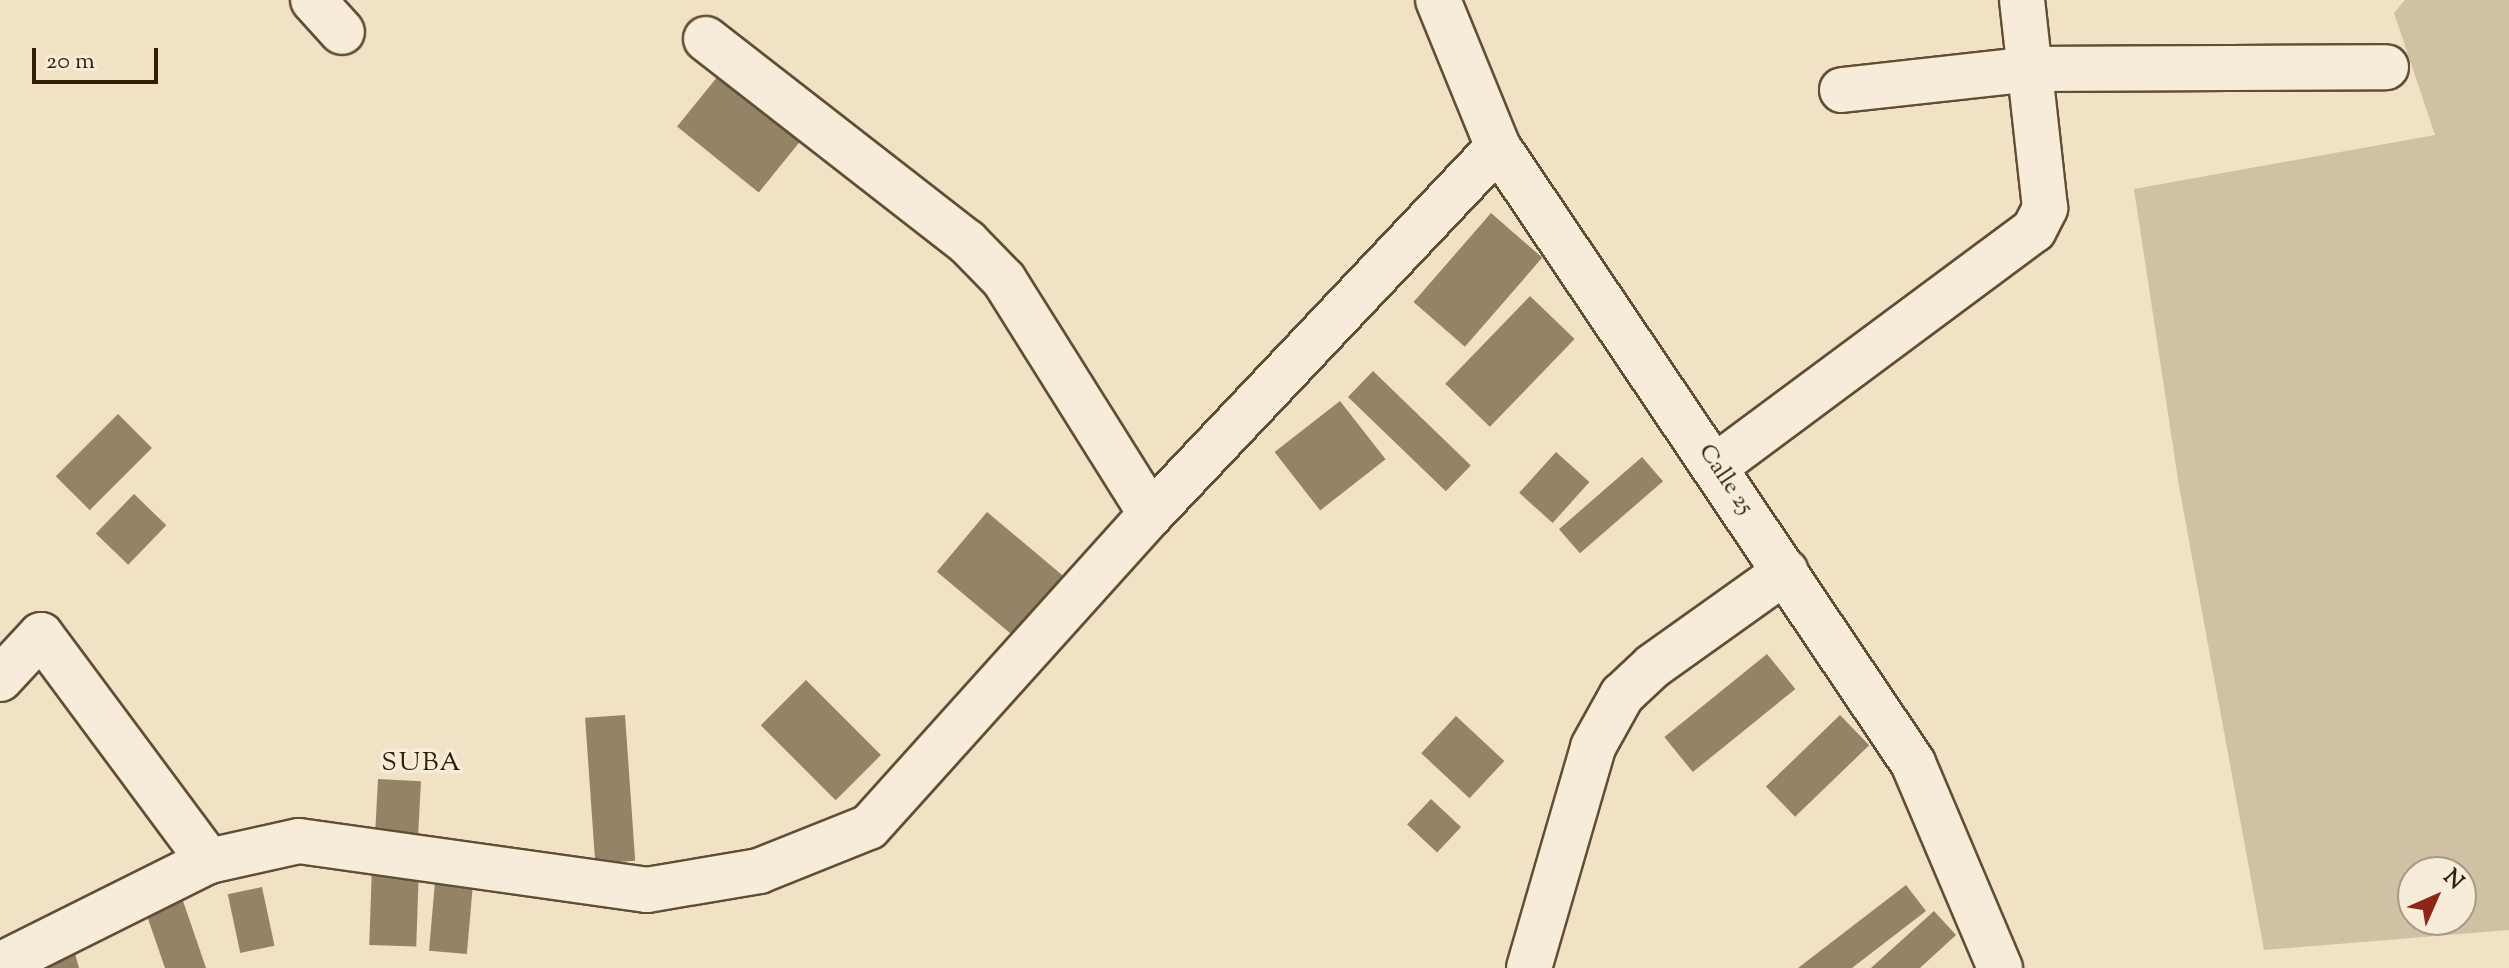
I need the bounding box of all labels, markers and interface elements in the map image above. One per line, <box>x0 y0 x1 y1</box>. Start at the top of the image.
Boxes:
scale bar <box>36 32 162 82</box>
text: 20 m <box>46 45 95 79</box>
street label: Calle 25 <box>1691 439 1759 521</box>
district label: SUBA <box>381 748 463 780</box>
north arrow <box>2397 856 2477 936</box>
text: N <box>2435 863 2470 898</box>

